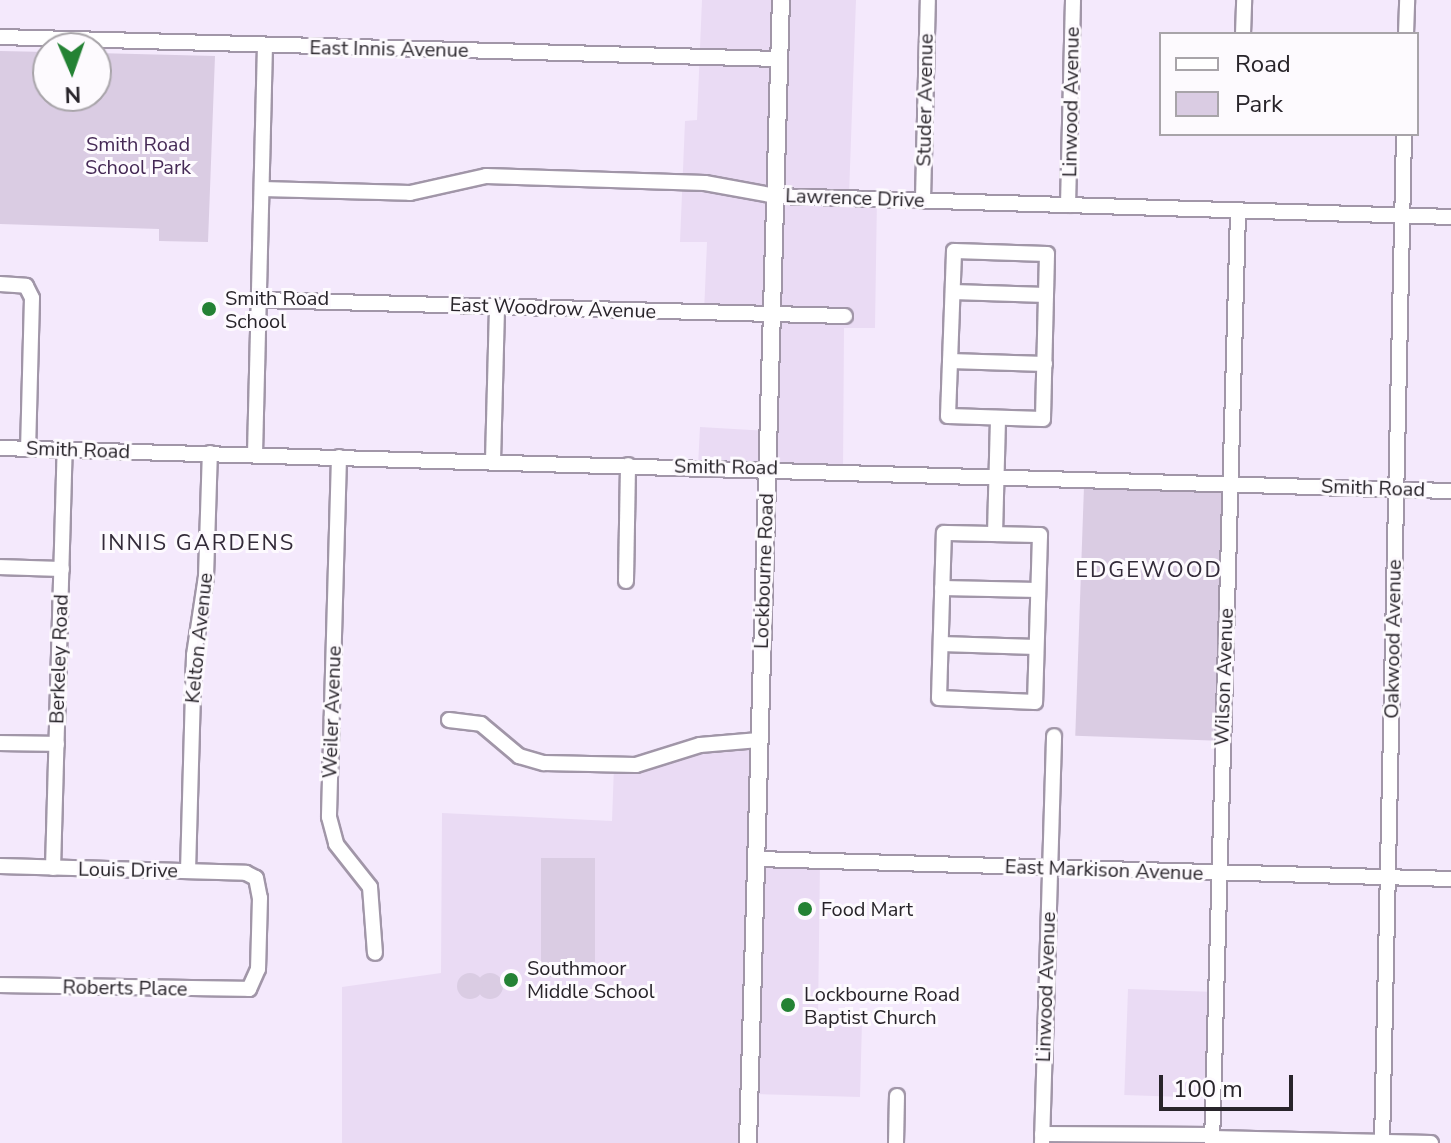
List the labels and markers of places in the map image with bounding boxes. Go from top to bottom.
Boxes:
place label: Smith Road School [225,286,329,333]
marker: Smith Road School [200,300,218,318]
place label: Food Mart [821,897,913,921]
marker: Food Mart [796,900,814,918]
place label: Southmoor Middle School [527,956,655,1003]
marker: Southmoor Middle School [502,971,520,989]
place label: Lockbourne Road Baptist Church [804,982,960,1029]
marker: Lockbourne Road Baptist Church [779,996,797,1014]

